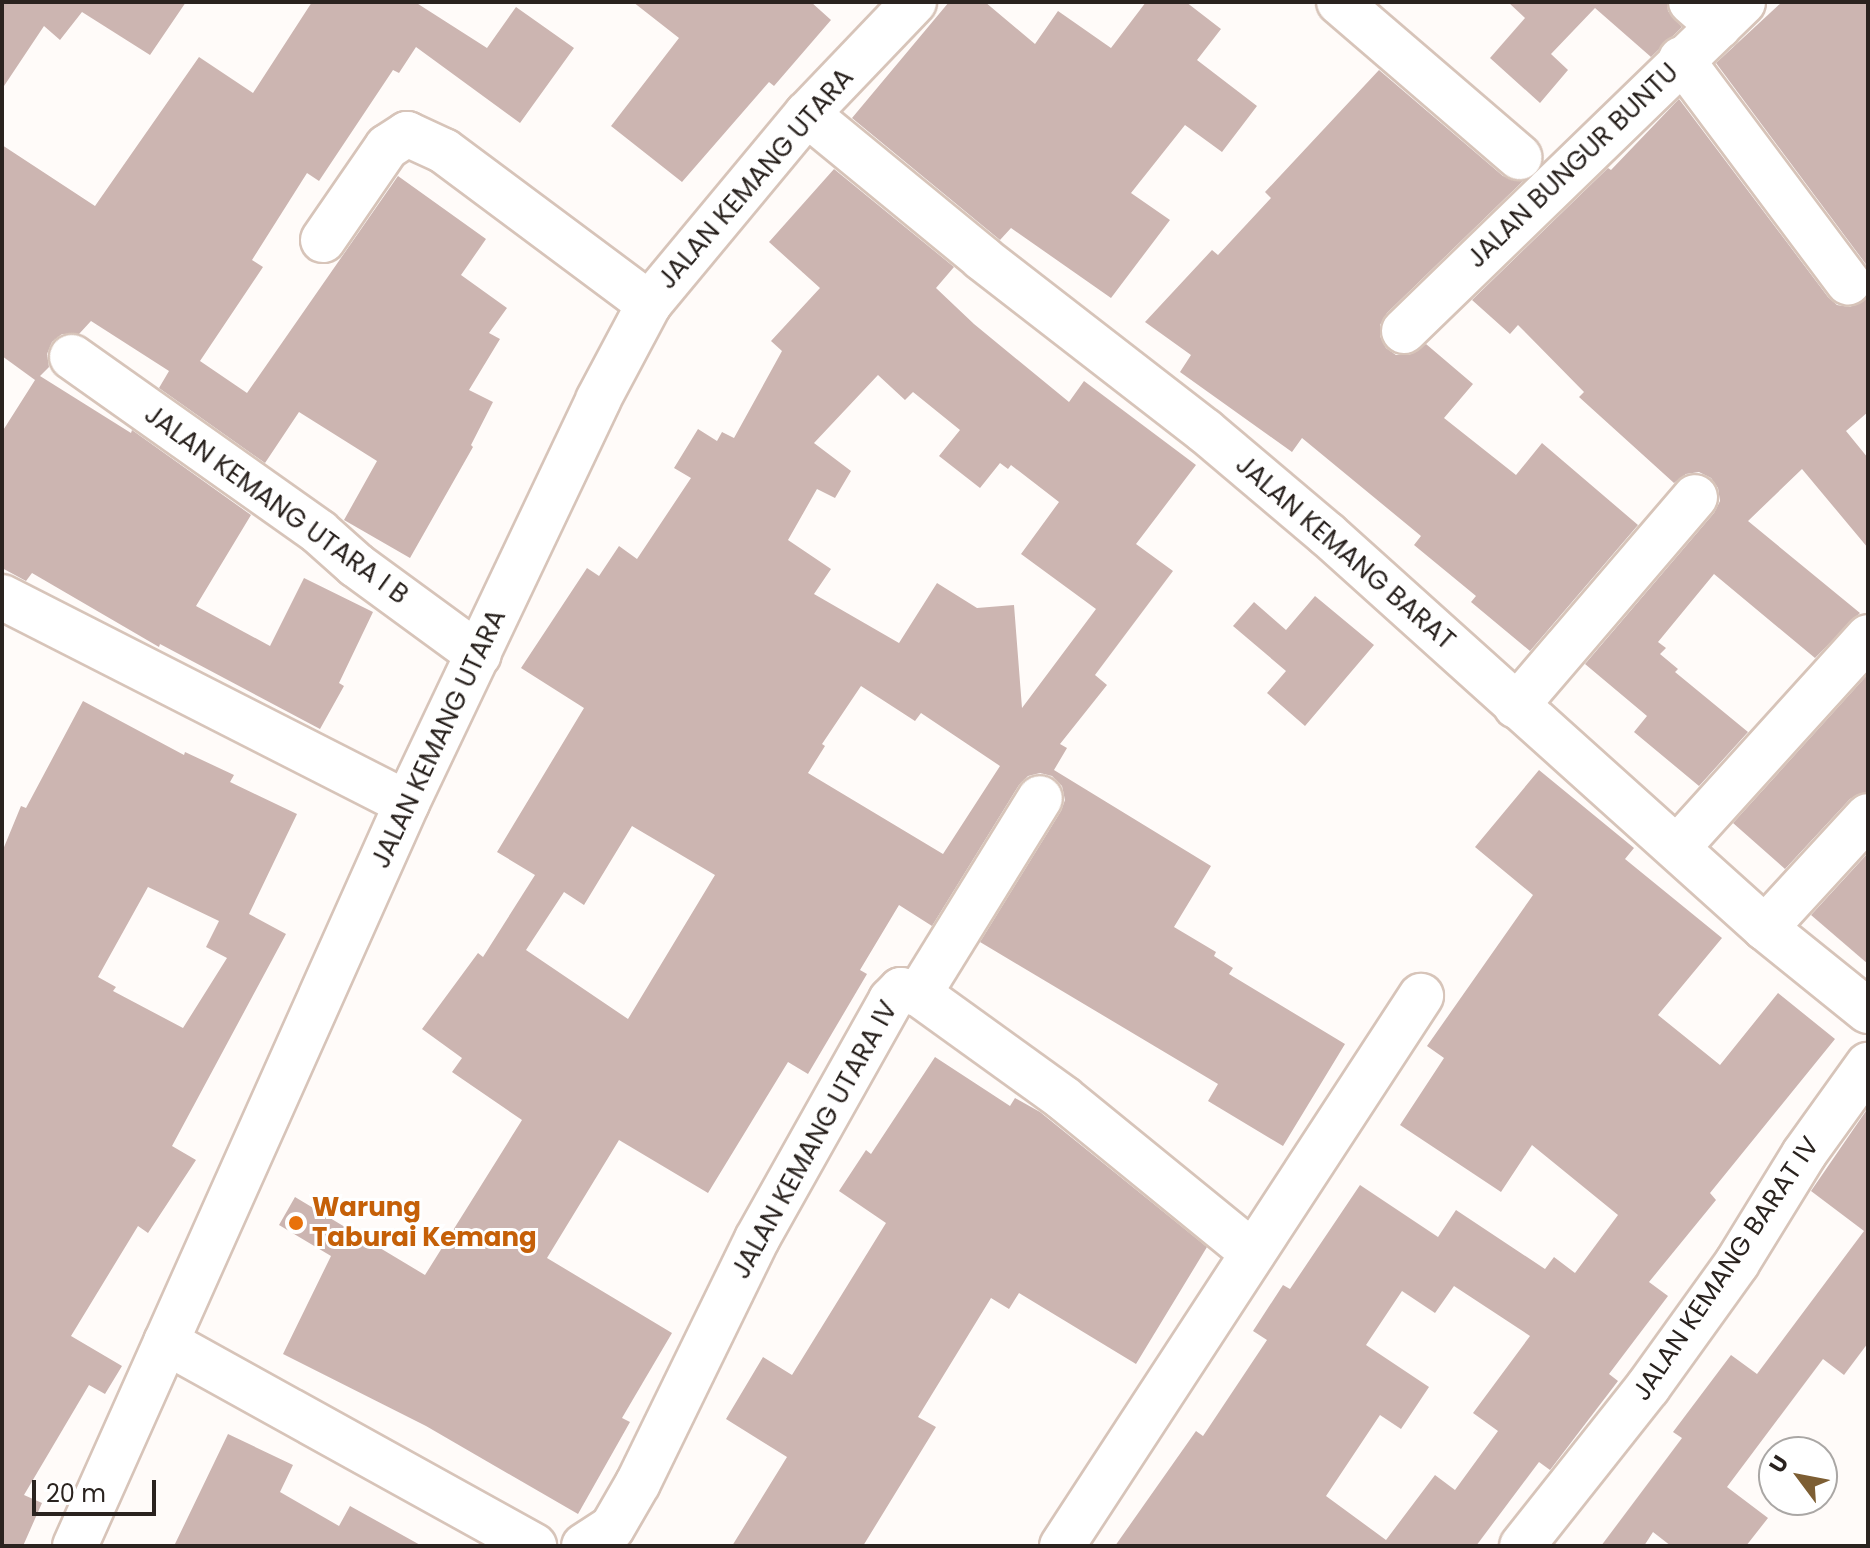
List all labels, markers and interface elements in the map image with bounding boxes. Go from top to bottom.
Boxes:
street label: JALAN BUNGUR BUNTU [1461,57,1685,275]
street label: JALAN KEMANG UTARA [652,62,860,296]
street label: JALAN KEMANG UTARA I B [138,399,414,611]
street label: JALAN KEMANG BARAT [1229,449,1461,657]
street label: JALAN KEMANG UTARA [365,605,513,873]
street label: JALAN KEMANG UTARA IV [725,996,905,1284]
street label: JALAN KEMANG BARAT IV [1626,1131,1826,1407]
place label: Warung Taburai Kemang [312,1192,537,1254]
marker: Warung Taburai Kemang [287,1214,305,1232]
north arrow [1758,1436,1838,1516]
text: U [1762,1449,1796,1479]
scale bar [36,1464,160,1514]
text: 20 m [46,1477,106,1510]

